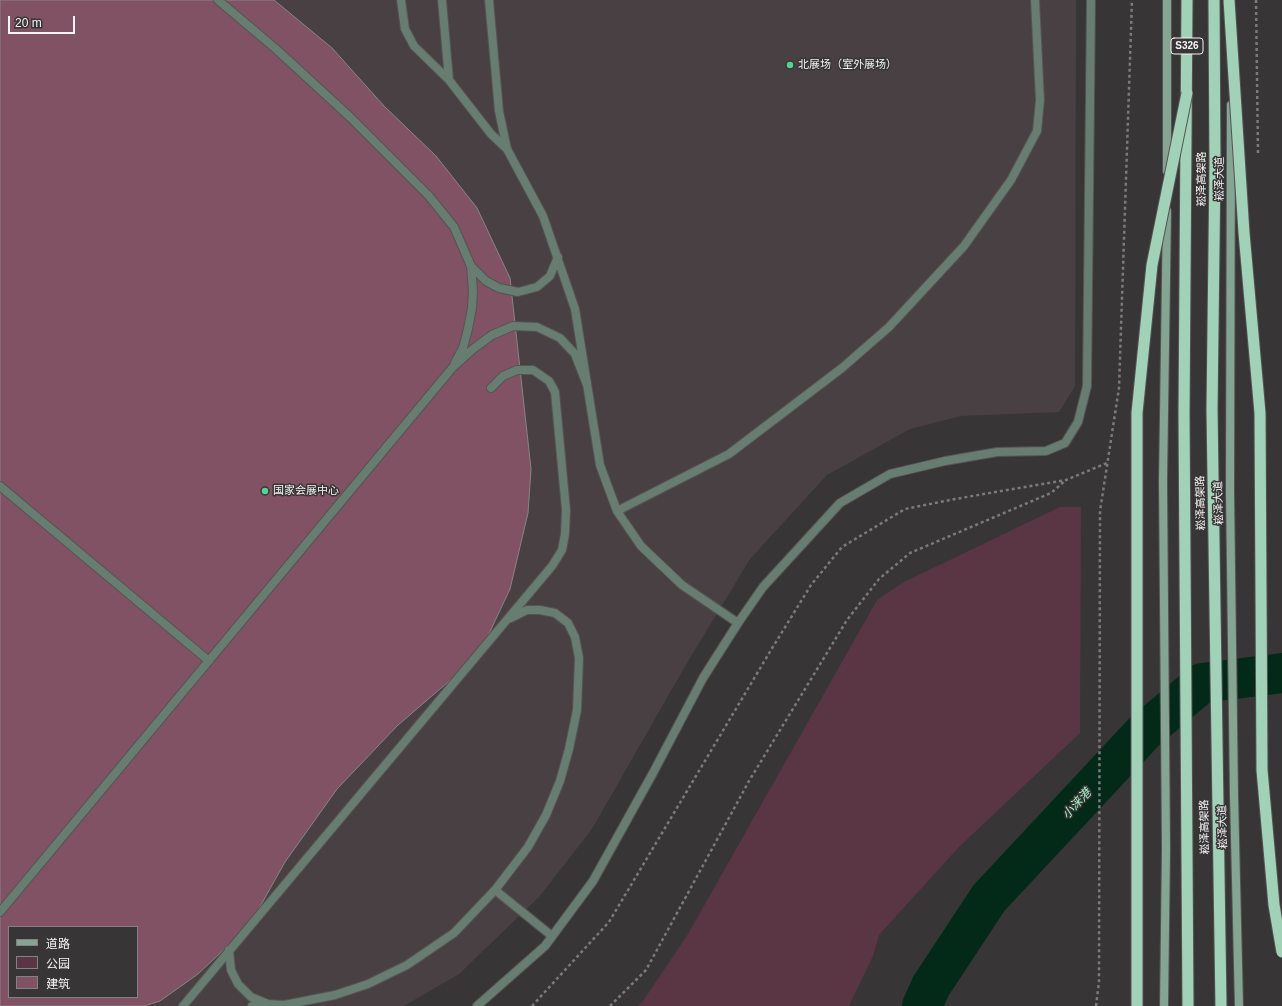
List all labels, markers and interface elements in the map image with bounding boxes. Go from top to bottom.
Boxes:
scale bar [10,8,77,34]
text: 20 m [15,16,42,30]
road number: S326 [1171,38,1203,54]
place label: 北展场（室外展场） [798,58,897,72]
marker: 北展场（室外展场） [785,60,795,70]
street label: 崧泽高架路 [1195,152,1209,206]
street label: 崧泽大道 [1213,157,1227,201]
street label: 崧泽高架路 [1194,475,1208,531]
street label: 崧泽大道 [1212,481,1226,525]
place label: 国家会展中心 [273,484,339,498]
marker: 国家会展中心 [260,486,270,496]
water label: 小涞港 [1059,786,1095,822]
street label: 崧泽高架路 [1198,799,1212,855]
street label: 崧泽大道 [1216,805,1230,849]
legend [8,926,138,998]
text: 道路 [46,937,70,951]
text: 公园 [46,957,70,971]
text: 建筑 [46,977,70,991]

